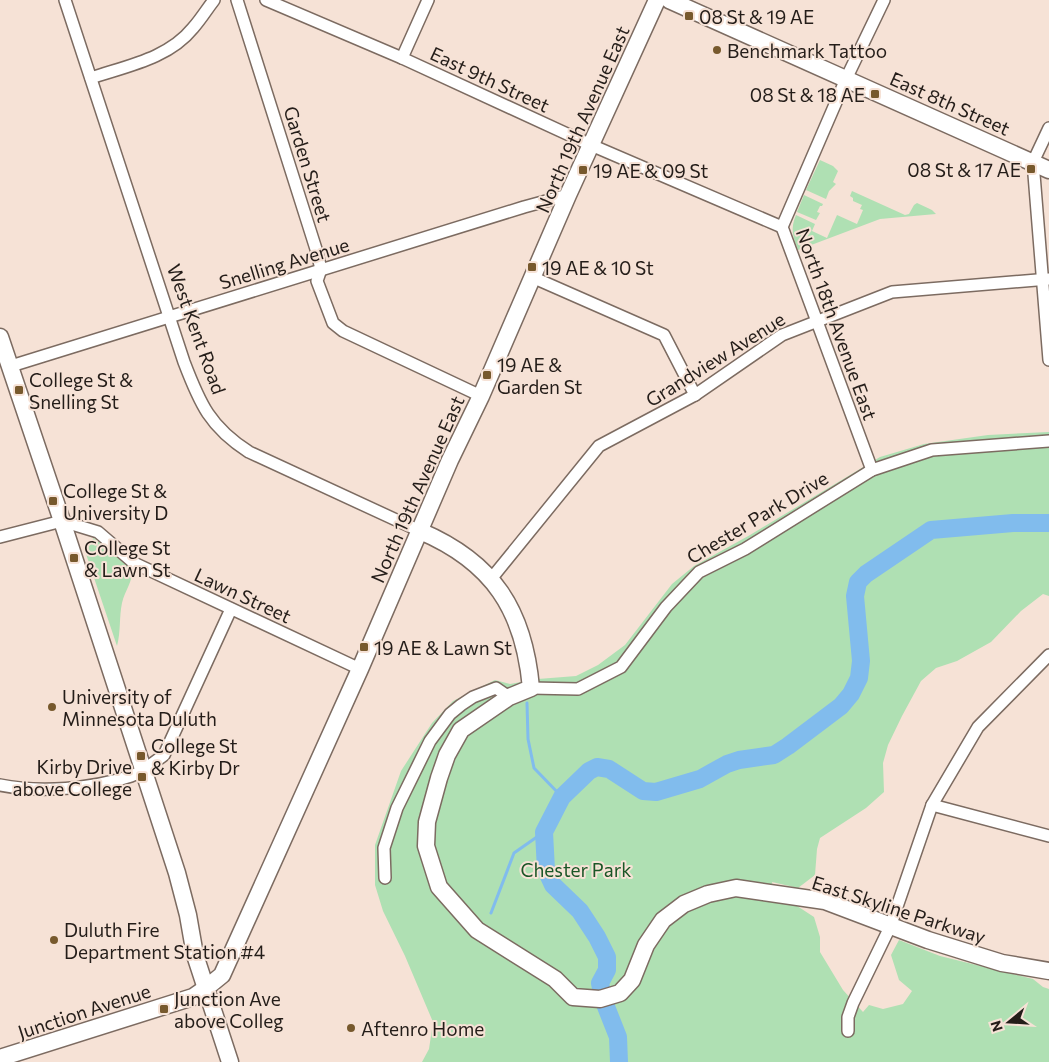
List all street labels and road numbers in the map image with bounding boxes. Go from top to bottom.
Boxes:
street label: North 19th Avenue East [530,22,634,216]
street label: East 9th Street [427,41,553,117]
street label: East 8th Street [886,66,1014,140]
street label: Garden Street [279,103,337,225]
street label: North 18th Avenue East [792,225,882,423]
street label: Snelling Avenue [216,232,352,294]
street label: West Kent Road [163,261,231,397]
street label: Grandview Avenue [641,307,789,411]
street label: North 19th Avenue East [365,392,469,586]
street label: Chester Park Drive [682,466,832,568]
street label: Lawn Street [191,563,295,627]
street label: East Skyline Parkway [809,870,989,948]
street label: Junction Avenue [15,979,153,1043]

